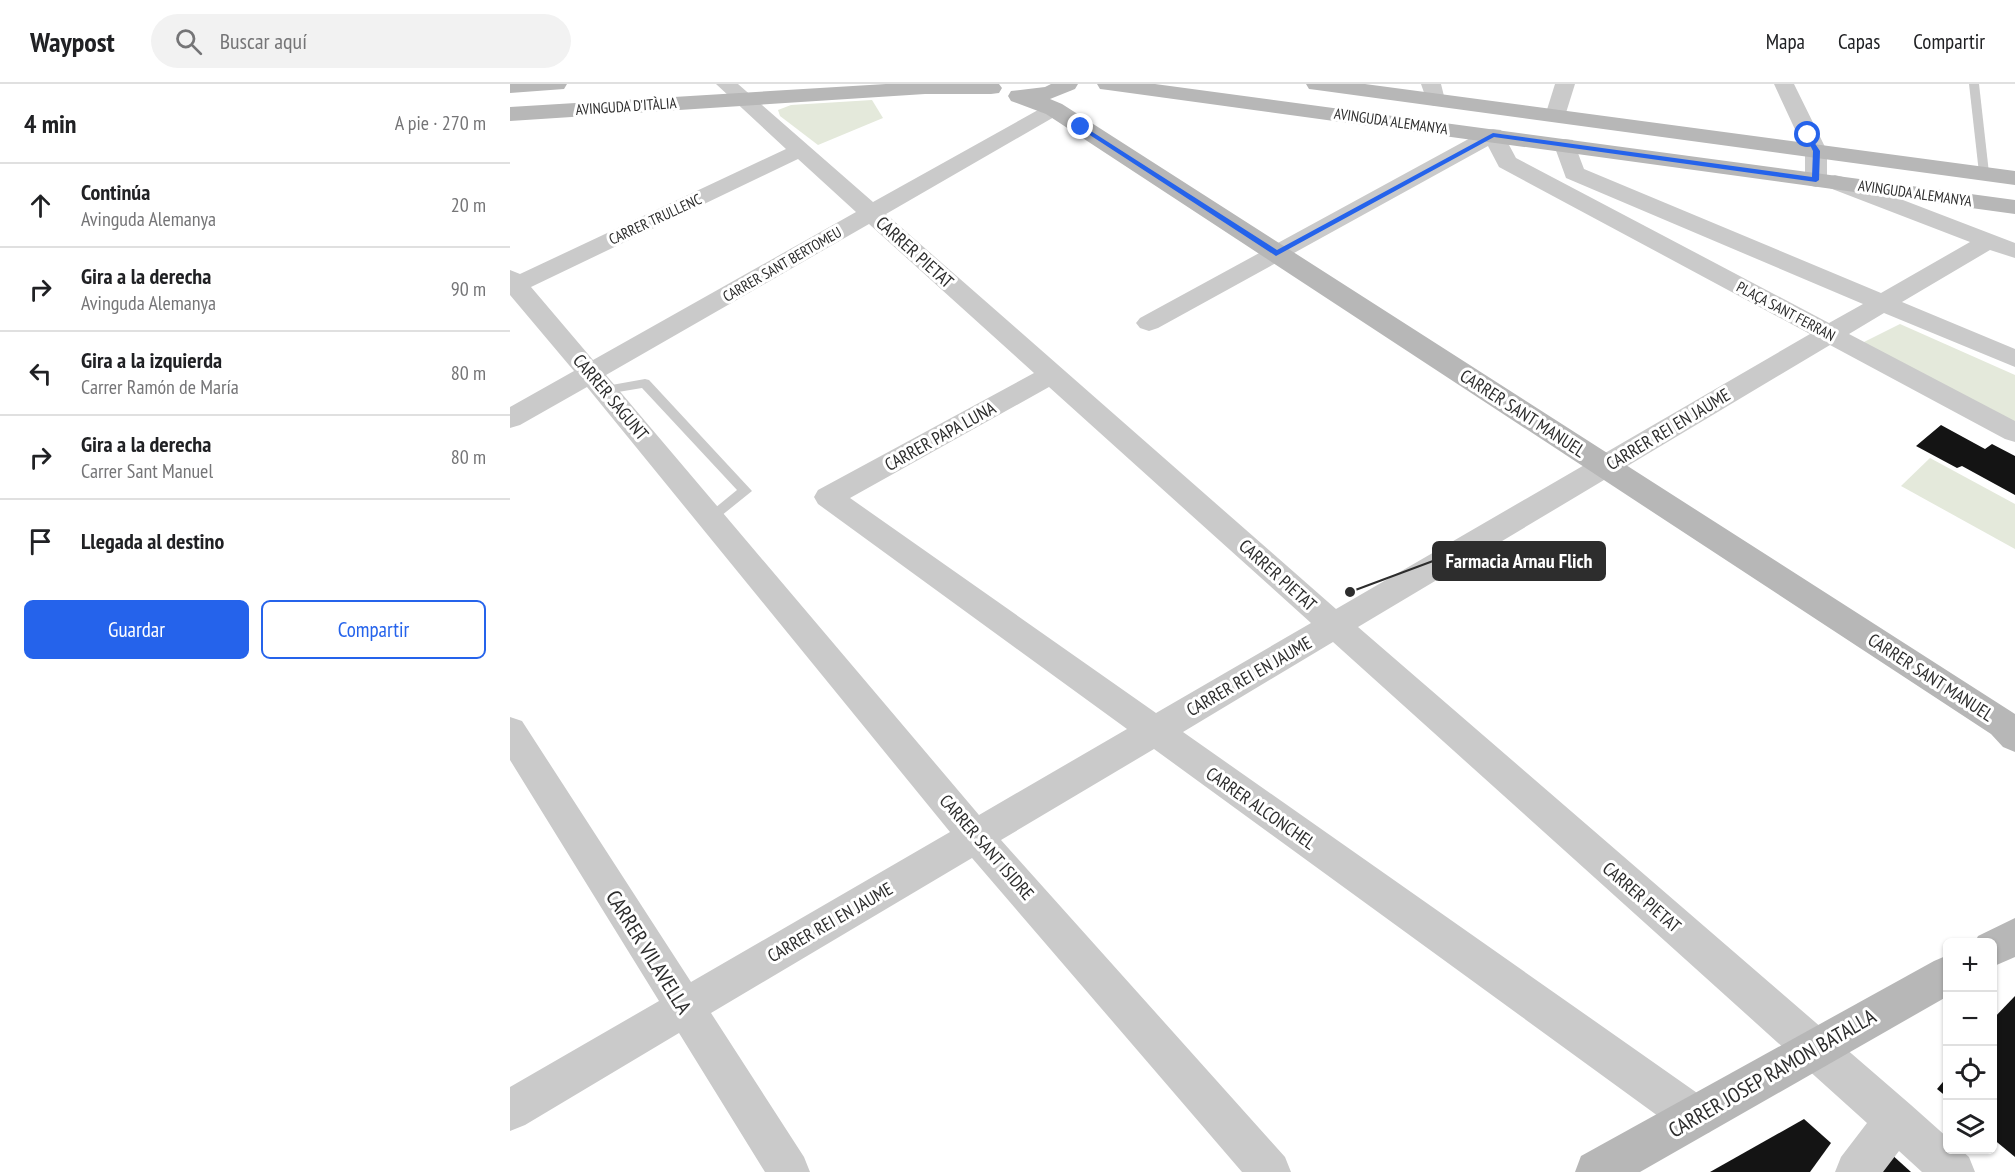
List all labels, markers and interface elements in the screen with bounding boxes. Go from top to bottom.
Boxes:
search box [151,14,571,68]
text: Waypost [30,23,115,60]
icon: search [172,25,205,58]
text: Buscar aquí [220,27,307,55]
text: Mapa [1766,28,1805,55]
text: Capas [1838,28,1880,55]
text: Compartir [1913,28,1985,55]
street label: AVINGUDA D'ITÀLIA [575,93,678,119]
street label: AVINGUDA ALEMANYA [1333,104,1450,139]
text: 4 min [24,107,77,140]
text: A pie · 270 m [395,110,486,136]
route end [1067,113,1093,139]
route start [1794,121,1820,147]
street label: AVINGUDA ALEMANYA [1857,176,1974,211]
text: Continúa [81,178,150,206]
icon: ahead [24,189,57,222]
street label: CARRER TRULLENC [606,189,704,249]
text: 20 m [451,192,486,218]
text: Avinguda Alemanya [81,206,216,232]
street label: CARRER PIETAT [871,211,959,293]
street label: CARRER SANT BERTOMEU [719,222,845,306]
text: Gira a la derecha [81,262,211,290]
icon: right [24,273,57,306]
text: 90 m [451,276,486,302]
street label: PLAÇA SANT FERRAN [1733,277,1839,345]
text: Avinguda Alemanya [81,290,216,316]
text: Gira a la izquierda [81,346,222,374]
street label: CARRER SAGUNT [568,349,654,445]
icon: left [24,357,57,390]
text: 80 m [451,360,486,386]
street label: CARRER SANT MANUEL [1456,364,1591,462]
text: Carrer Ramón de María [81,374,239,400]
street label: CARRER REI EN JAUME [1602,383,1734,475]
street label: CARRER PAPA LUNA [880,396,1000,476]
text: Gira a la derecha [81,430,211,458]
icon: right [24,441,57,474]
text: 80 m [451,444,486,470]
text: Carrer Sant Manuel [81,458,213,484]
icon: arrive [24,525,57,558]
text: Llegada al destino [81,527,224,555]
street label: CARRER PIETAT [1234,534,1322,616]
callout: Farmacia Arnau Flich [1433,542,1605,580]
text: Farmacia Arnau Flich [1445,548,1593,574]
button: Guardar [24,600,249,659]
button: Compartir [261,600,486,659]
street label: CARRER SANT MANUEL [1864,628,1999,726]
street label: CARRER REI EN JAUME [1182,631,1316,721]
street label: CARRER ALCONCHEL [1202,762,1321,855]
street label: CARRER SANT ISIDRE [935,789,1039,905]
street label: CARRER PIETAT [1598,857,1686,937]
street label: CARRER REI EN JAUME [763,877,897,967]
street label: CARRER VILAVELLA [600,885,698,1019]
map controls [1943,938,1997,1154]
button: + [1943,938,1997,992]
button: − [1943,992,1997,1046]
street label: CARRER JOSEP RAMON BATALLA [1663,1003,1881,1143]
button: locate [1943,1046,1997,1100]
button: layers [1943,1100,1997,1154]

